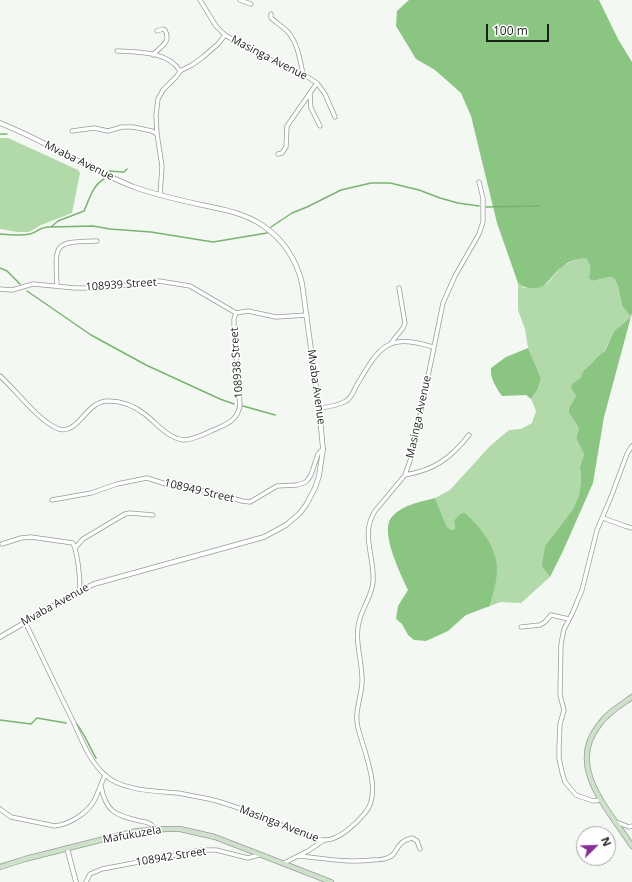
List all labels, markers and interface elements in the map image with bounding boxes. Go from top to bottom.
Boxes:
scale bar [488,16,551,42]
text: 100 m [493,22,528,39]
street label: Masinga Avenue [229,33,309,83]
street label: Mvaba Avenue [42,139,116,183]
street label: 108939 Street [85,276,157,294]
street label: 108938 Street [228,327,246,399]
street label: Mvaba Avenue [304,349,328,425]
street label: Masinga Avenue [404,375,434,459]
street label: 108949 Street [163,477,235,505]
street label: Mvaba Avenue [19,581,91,629]
street label: Masinga Avenue [237,803,321,845]
street label: Mafukuzela [102,823,162,847]
north arrow [576,826,616,866]
text: N [598,834,615,849]
street label: 108942 Street [135,845,207,869]

